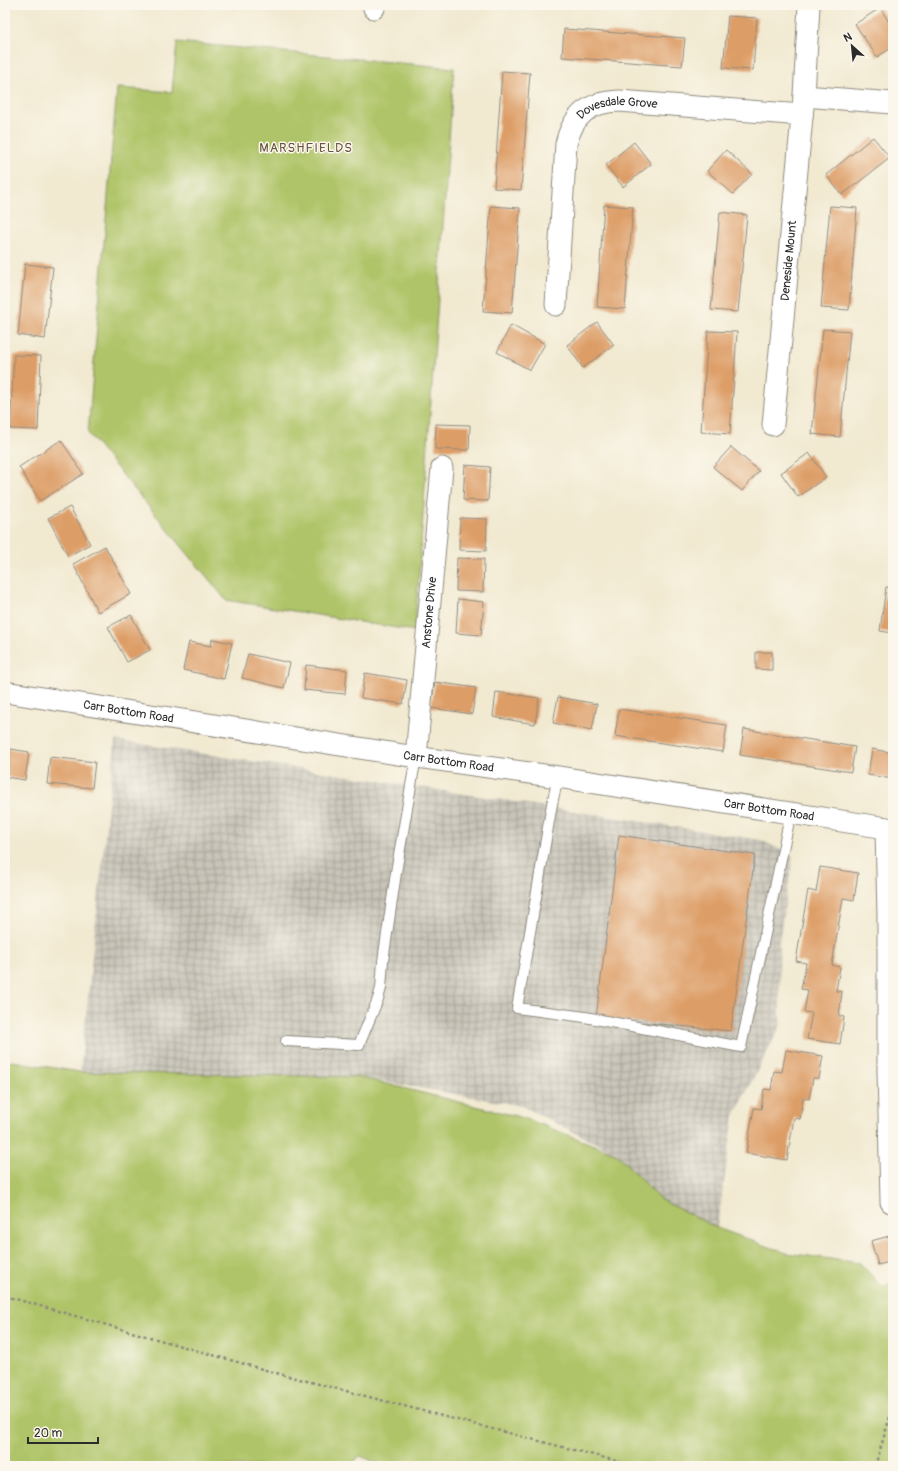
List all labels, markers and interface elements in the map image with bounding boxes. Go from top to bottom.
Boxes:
north arrow [832,26,872,66]
text: N [841,30,854,45]
street label: Dovesdale Grove [574,94,658,123]
district label: MARSHFIELDS [259,140,353,156]
street label: Deneside Mount [778,220,800,302]
street label: Anstone Drive [419,576,440,649]
street label: Carr Bottom Road [82,697,175,727]
street label: Carr Bottom Road [402,748,495,776]
street label: Carr Bottom Road [723,796,815,825]
scale bar [28,1419,98,1445]
text: 20 m [34,1426,63,1441]

